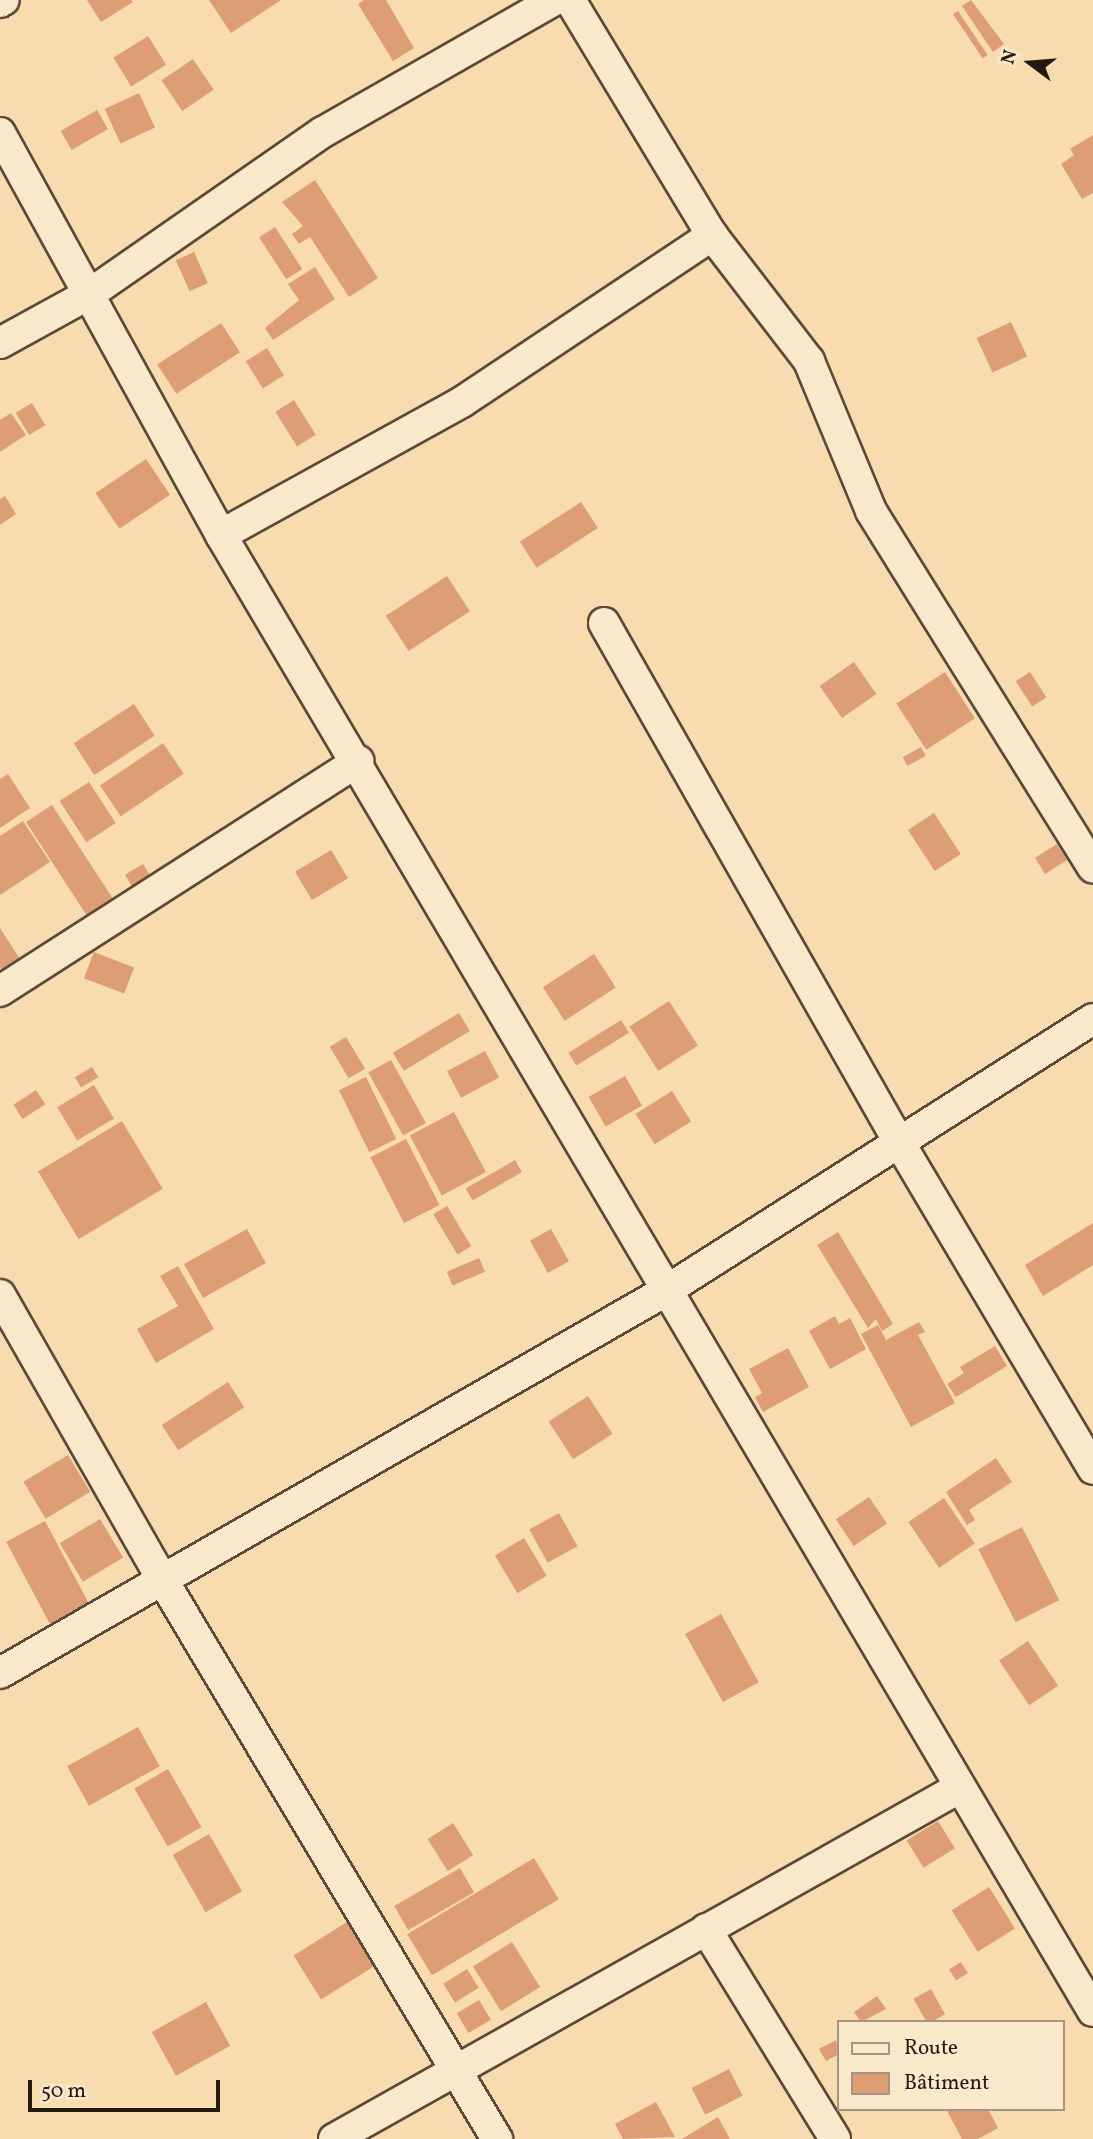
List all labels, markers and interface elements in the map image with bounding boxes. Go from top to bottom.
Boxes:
north arrow [995,28,1065,98]
text: N [995,47,1024,67]
legend [838,2020,1065,2111]
text: Route [904,2034,958,2063]
scale bar [32,2066,224,2110]
text: Bâtiment [904,2069,989,2098]
text: 50 m [41,2077,86,2106]

